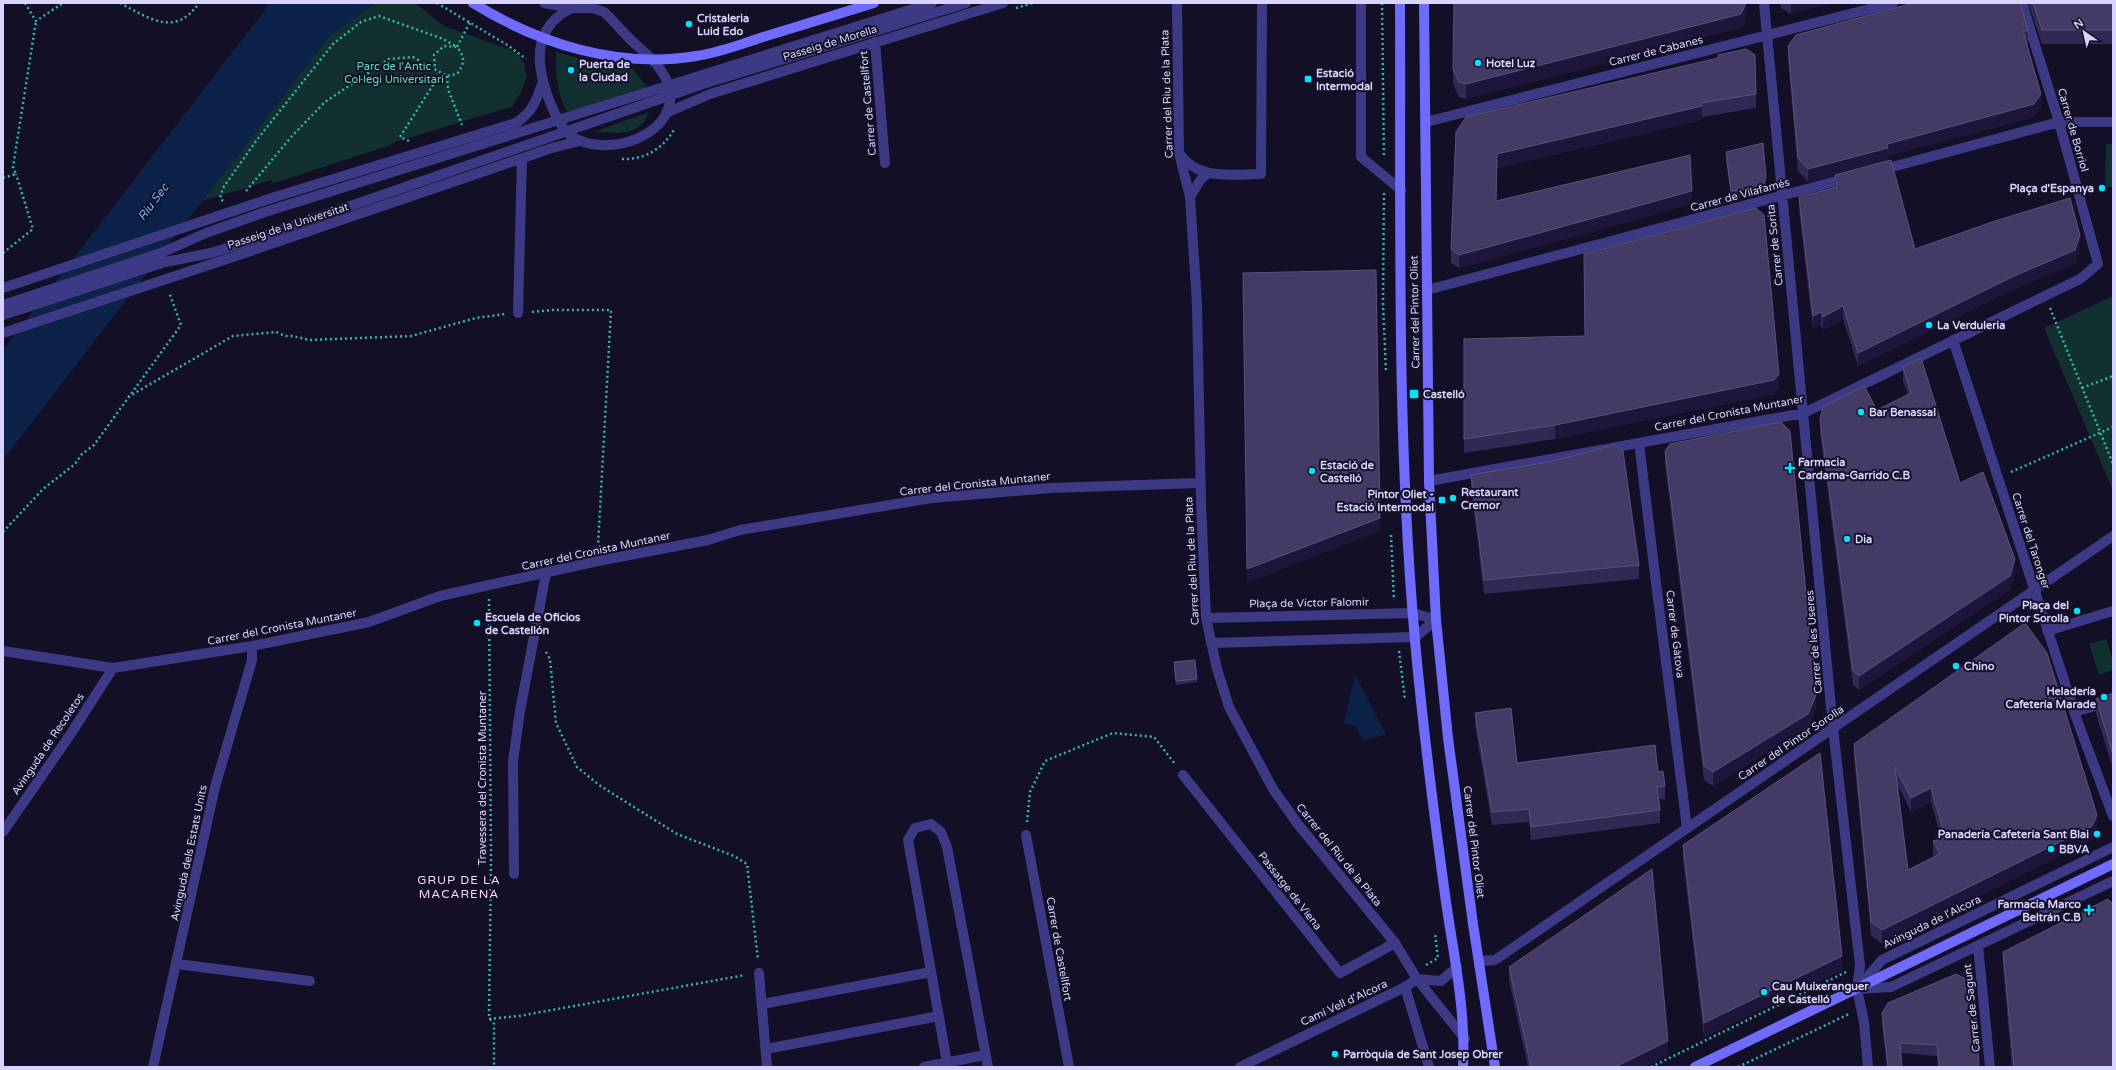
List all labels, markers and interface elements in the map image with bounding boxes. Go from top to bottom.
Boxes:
place label: Cristaleria Luid Edo [697,12,749,38]
north arrow [2064,12,2104,52]
text: N [2071,16,2086,32]
marker: Cristaleria Luid Edo [684,19,694,29]
street label: Passeig de Morella [781,22,879,64]
street label: Carrer del Riu de la Plata [1158,30,1176,158]
street label: Carrer de Cabanes [1608,33,1704,69]
street label: Carrer de Castellfort [857,50,879,156]
place label: Hotel Luz [1486,57,1536,70]
place label: Puerta de la Ciudad [579,58,631,84]
marker: Hotel Luz [1473,58,1483,68]
park label: Parc de l'Antic Col·legi Universitari [344,60,444,86]
marker: Puerta de la Ciudad [566,65,576,75]
place label: Estació Intermodal [1316,67,1373,93]
marker: Estació Intermodal [1303,74,1313,84]
street label: Carrer de Borriol [2055,87,2091,173]
street label: Carrer de Vilafamés [1689,175,1791,215]
water label: Riu Sec [135,180,172,223]
place label: Plaça d'Espanya [2009,182,2094,196]
marker: Plaça d'Espanya [2097,183,2107,193]
street label: Passeig de la Universitat [226,200,350,252]
street label: Carrer de Sorita [1764,203,1786,287]
street label: Carrer del Pintor Oliet [1408,255,1422,369]
place label: La Verduleria [1937,319,2005,332]
marker: La Verduleria [1924,320,1934,330]
marker: Castelló [1408,388,1420,400]
place label: Castelló [1423,388,1465,401]
street label: Carrer del Cronista Muntaner [1653,392,1805,434]
place label: Bar Benassal [1869,406,1936,419]
marker: Bar Benassal [1856,407,1866,417]
place label: Farmacia Cardama-Garrido C.B [1798,456,1910,482]
place label: Estació de Castelló [1320,459,1375,485]
marker: Farmacia Cardama-Garrido C.B [1785,463,1795,473]
marker: Estació de Castelló [1307,466,1317,476]
street label: Carrer del Cronista Muntaner [899,470,1052,498]
place label: Restaurant Cremor [1461,486,1519,512]
place label: Pintor Oliet - Estació Intermodal [1336,488,1434,514]
street label: Carrer del Taronger [2009,491,2053,592]
marker: Restaurant Cremor [1448,493,1458,503]
marker: Pintor Oliet - Estació Intermodal [1437,495,1447,505]
street label: Carrer del Riu de la Plata [1182,496,1202,626]
street label: Carrer del Cronista Muntaner [520,529,672,573]
place label: Dia [1855,533,1872,546]
marker: Dia [1842,534,1852,544]
street label: Carrer de Gàtova [1663,589,1687,679]
street label: Carrer de les Useres [1803,590,1825,694]
street label: Plaça de Víctor Falomir [1249,595,1370,611]
place label: Plaça del Pintor Sorolla [1999,599,2069,625]
street label: Carrer del Cronista Muntaner [206,606,358,648]
marker: Plaça del Pintor Sorolla [2072,606,2082,616]
place label: Escuela de Oficios de Castellón [485,611,581,637]
marker: Escuela de Oficios de Castellón [472,618,482,628]
place label: Chino [1964,660,1995,673]
marker: Chino [1951,661,1961,671]
place label: Heladería Cafetería Marade [2005,685,2097,711]
street label: Avinguda de Recoletos [9,690,87,798]
street label: Travessera del Cronista Muntaner [476,690,489,865]
marker: Heladería Cafetería Marade [2099,692,2109,702]
street label: Carrer del Pintor Sorolla [1736,703,1846,783]
street label: Avinguda dels Estats Units [168,784,210,922]
street label: Carrer del Pintor Oliet [1461,785,1487,899]
street label: Carrer del Riu de la Plata [1293,801,1385,909]
place label: Panadería Cafetería Sant Blai [1938,828,2089,841]
marker: Panadería Cafetería Sant Blai [2092,829,2102,839]
place label: BBVA [2059,843,2089,856]
marker: BBVA [2046,844,2056,854]
street label: Passatge de Viena [1255,849,1325,933]
district label: GRUP DE LA MACARENA [417,873,501,901]
street label: Avinguda de l'Alcora [1881,893,1983,951]
street label: Carrer de Castellfort [1043,896,1075,1002]
place label: Farmacia Marco Beltrán C.B [1997,898,2081,924]
marker: Farmacia Marco Beltrán C.B [2084,905,2094,915]
street label: Carrer de Sagunt [1961,963,1983,1053]
street label: Camí Vell d'Alcora [1299,977,1389,1029]
place label: Cau Muixeranguer de Castelló [1772,980,1869,1006]
marker: Cau Muixeranguer de Castelló [1759,987,1769,997]
place label: Parròquia de Sant Josep Obrer [1343,1048,1503,1062]
marker: Parròquia de Sant Josep Obrer [1330,1049,1340,1059]

